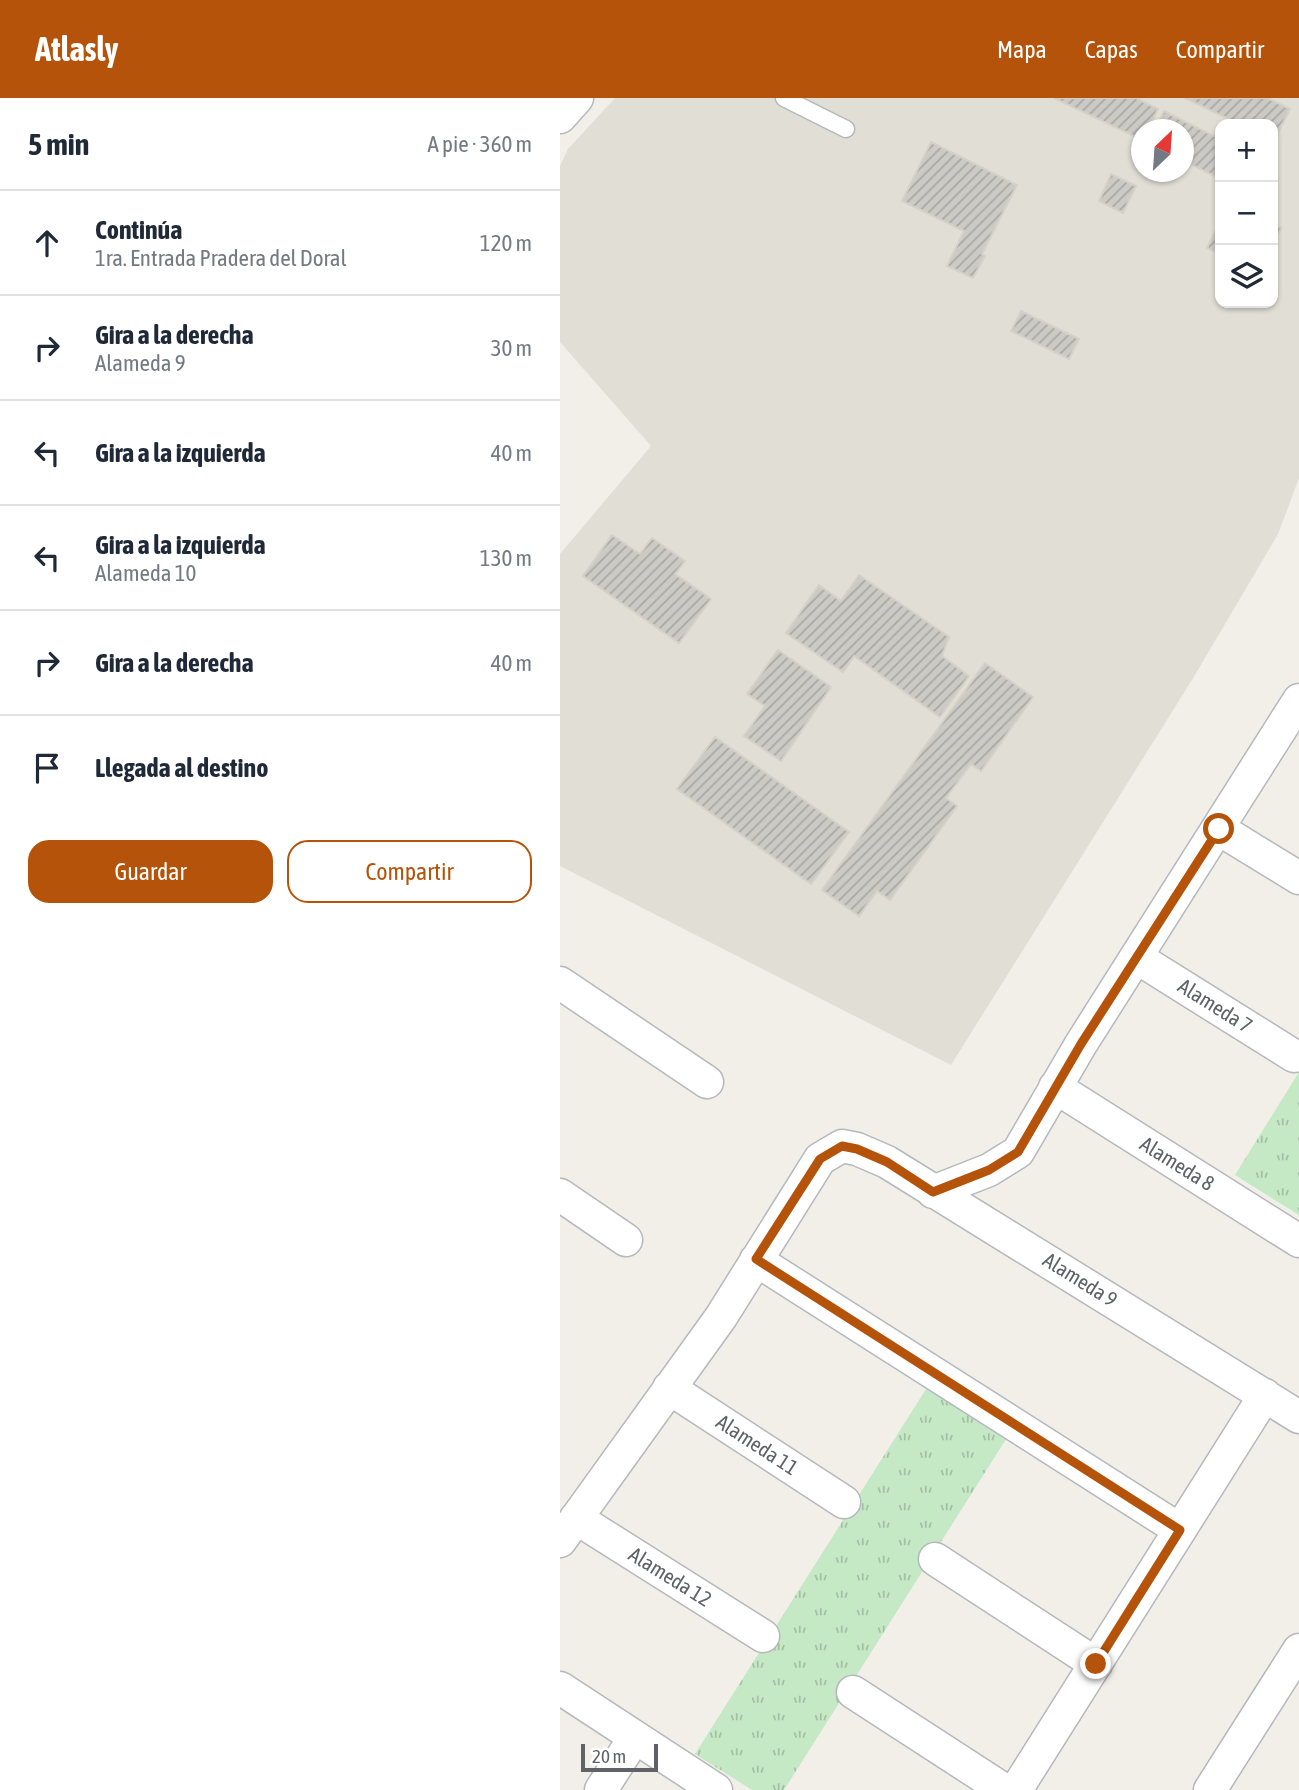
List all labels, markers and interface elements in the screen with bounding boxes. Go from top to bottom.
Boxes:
text: Atlasly [35,30,118,68]
text: Mapa [997,36,1047,63]
text: Capas [1085,36,1138,63]
text: Compartir [1176,36,1264,63]
north arrow [1131,119,1194,182]
map controls [1215,119,1278,308]
button: + [1215,119,1278,182]
text: 5 min [28,127,89,161]
text: A pie · 360 m [428,131,532,157]
button: − [1215,182,1278,245]
text: Continúa [95,215,182,245]
icon: ahead [28,224,66,262]
text: 120 m [480,230,532,256]
text: 1ra. Entrada Pradera del Doral [95,245,347,271]
button: layers [1215,245,1278,308]
text: Gira a la derecha [95,320,254,350]
icon: right [28,329,66,367]
text: 30 m [491,335,532,361]
text: Alameda 9 [95,350,186,376]
icon: left [28,434,66,472]
text: Gira a la izquierda [95,438,266,468]
text: 40 m [491,440,532,466]
text: Gira a la izquierda [95,530,266,560]
icon: left [28,539,66,577]
text: 130 m [480,545,532,571]
text: Alameda 10 [95,560,196,586]
icon: right [28,644,66,682]
text: Gira a la derecha [95,648,254,678]
text: 40 m [491,650,532,676]
icon: arrive [28,749,66,787]
text: Llegada al destino [95,753,268,783]
route start [1203,813,1234,844]
button: Guardar [28,840,273,903]
button: Compartir [287,840,532,903]
street label: Alameda 7 [1174,973,1257,1037]
street label: Alameda 8 [1136,1131,1219,1195]
street label: Alameda 9 [1039,1247,1122,1311]
street label: Alameda 11 [712,1409,803,1479]
street label: Alameda 12 [625,1541,716,1611]
route end [1080,1648,1111,1679]
scale bar [581,1741,658,1773]
text: 20 m [592,1745,626,1767]

